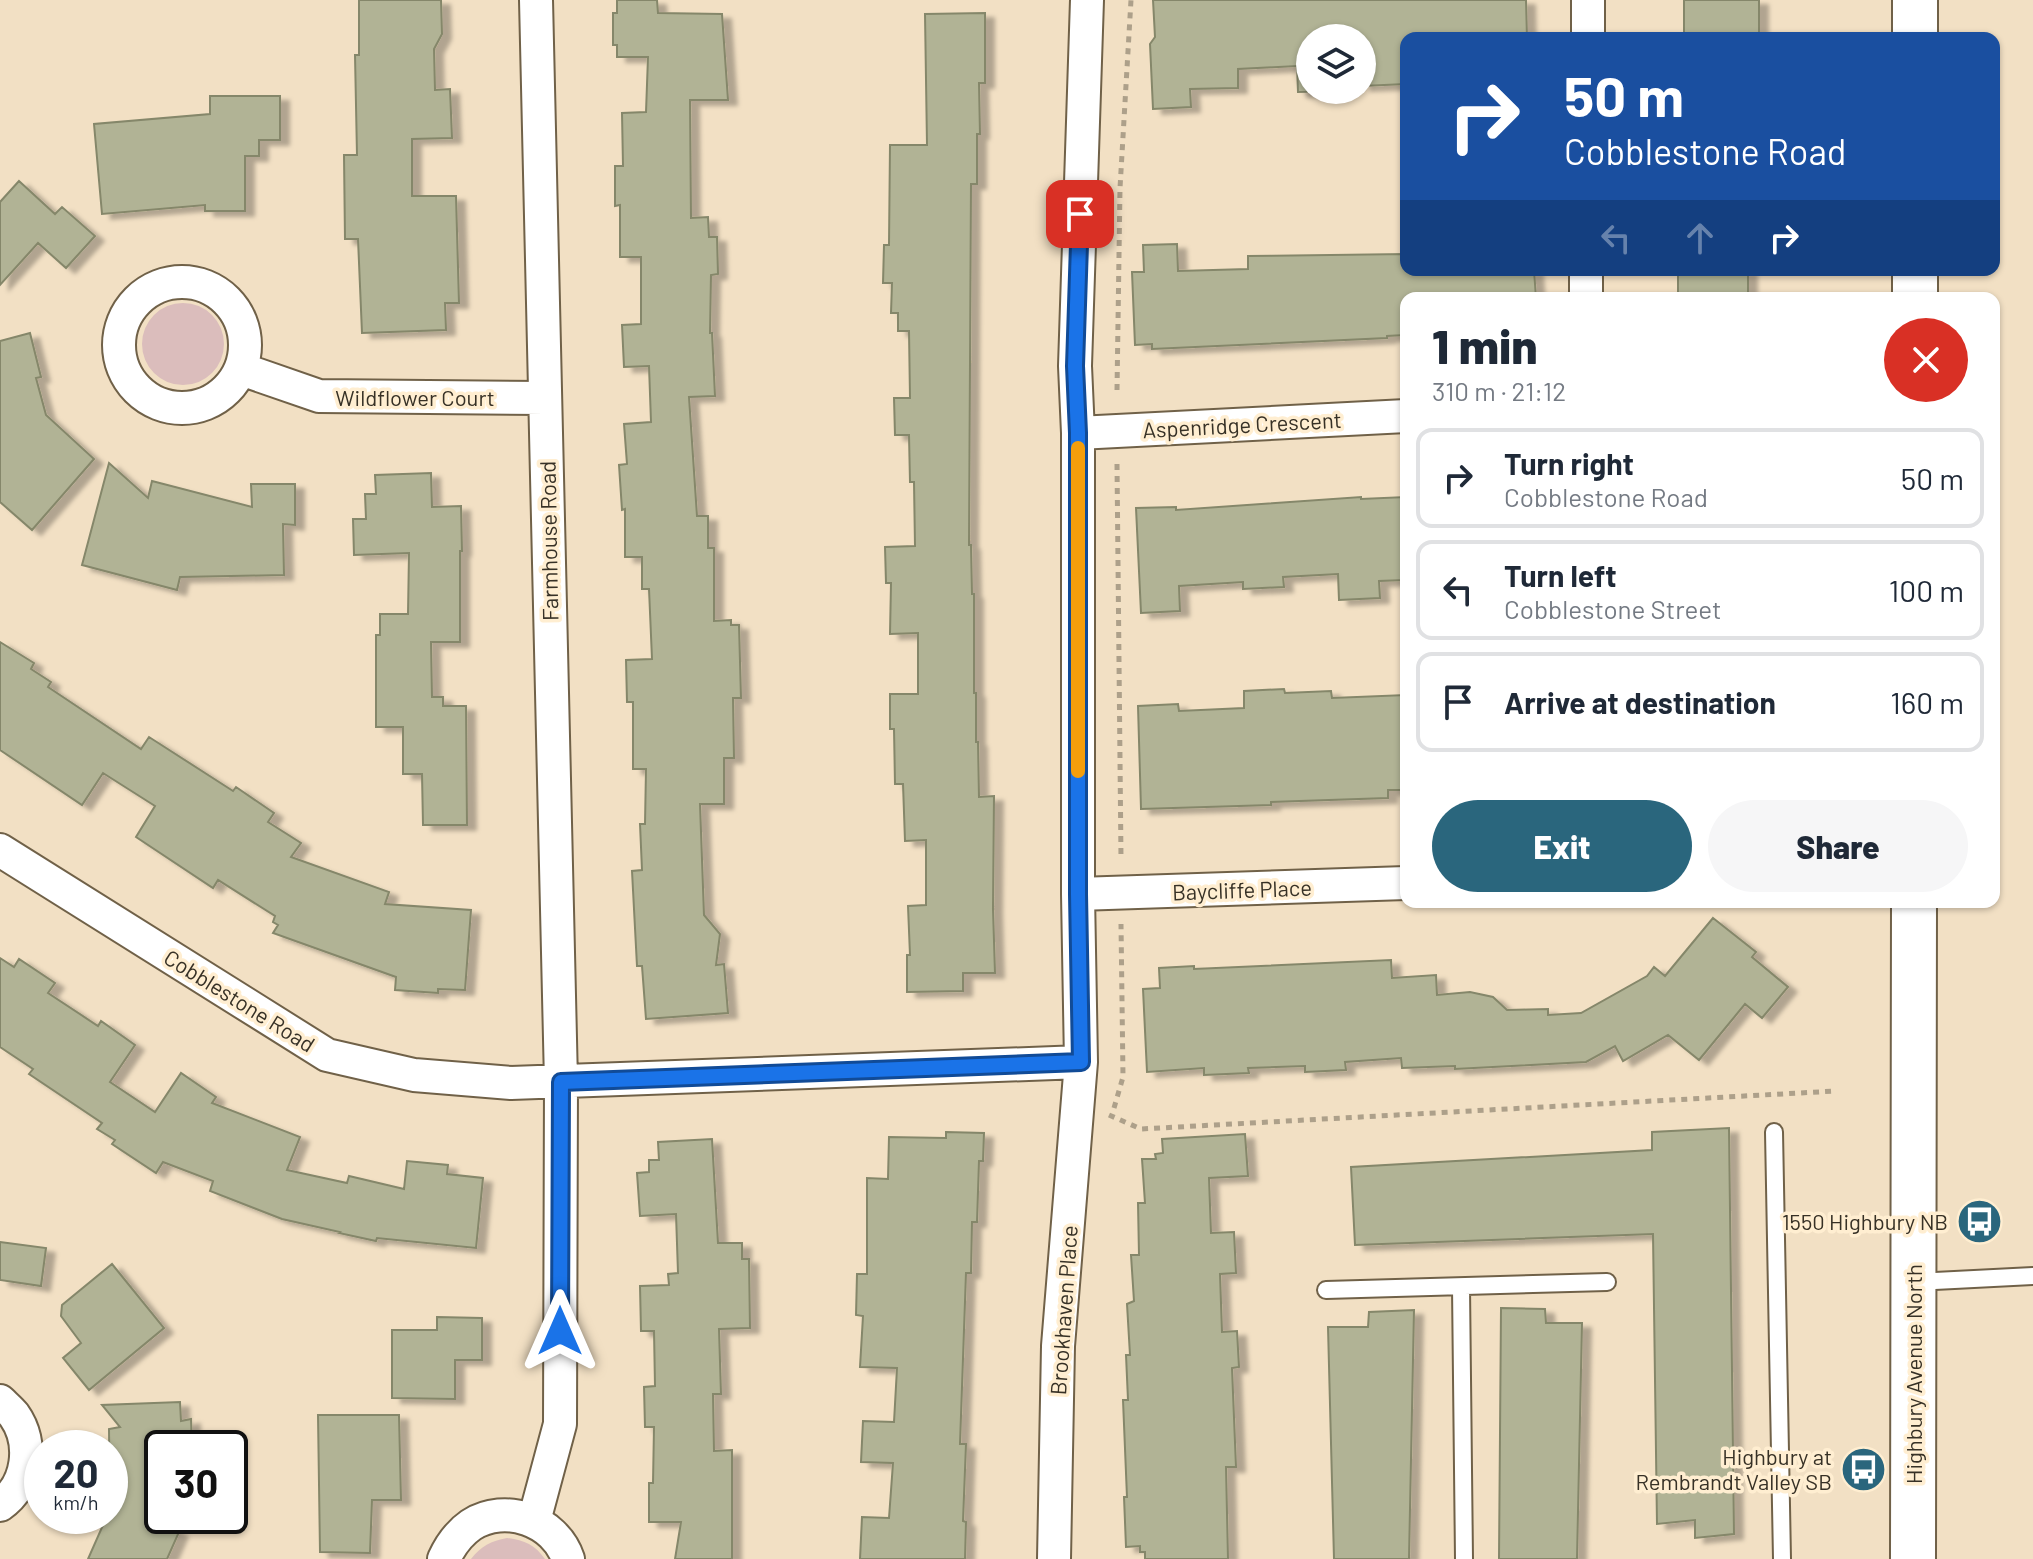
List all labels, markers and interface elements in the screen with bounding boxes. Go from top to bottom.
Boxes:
map controls [1296,24,1376,104]
button: layers [1296,24,1376,104]
text: 50 m [1564,61,1684,128]
icon: right [1432,64,1536,168]
text: Cobblestone Road [1564,129,1846,172]
pin [1046,180,1114,248]
icon: arrive [1058,192,1102,236]
icon: left [1594,216,1638,260]
icon: ahead [1678,216,1722,260]
icon: right [1762,216,1806,260]
text: 1 min [1432,316,1538,374]
button: close [1884,318,1968,402]
text: 310 m · 21:12 [1432,375,1566,406]
street label: Wildflower Court [335,384,495,410]
street label: Aspenridge Crescent [1142,406,1342,442]
text: Turn right [1504,445,1634,481]
icon: right [1436,456,1480,500]
text: 50 m [1901,460,1964,496]
street label: Farmhouse Road [534,461,562,621]
text: Cobblestone Road [1504,481,1708,512]
text: Turn left [1504,557,1617,593]
icon: left [1436,568,1480,612]
text: 100 m [1889,572,1964,608]
text: Cobblestone Street [1504,593,1722,624]
icon: arrive [1436,680,1480,724]
text: Arrive at destination [1504,684,1776,720]
text: 160 m [1890,684,1964,720]
button: Exit [1432,800,1692,892]
button: Share [1708,800,1968,892]
street label: Baycliffe Place [1172,874,1312,904]
street label: Cobblestone Road [160,943,320,1057]
bus stop icon: 1550 Highbury NB [1955,1197,2003,1245]
place label: 1550 Highbury NB [1782,1208,1948,1234]
street label: Brookhaven Place [1044,1224,1082,1396]
street label: Highbury Avenue North [1900,1264,1926,1484]
position arrow [518,1289,602,1373]
speed limit sign: 30 [144,1430,248,1534]
place label: Highbury at Rembrandt Valley SB [1635,1443,1832,1494]
bus stop icon: Highbury at Rembrandt Valley SB [1839,1445,1887,1493]
text: 20 [53,1448,99,1496]
text: km/h [53,1490,99,1514]

